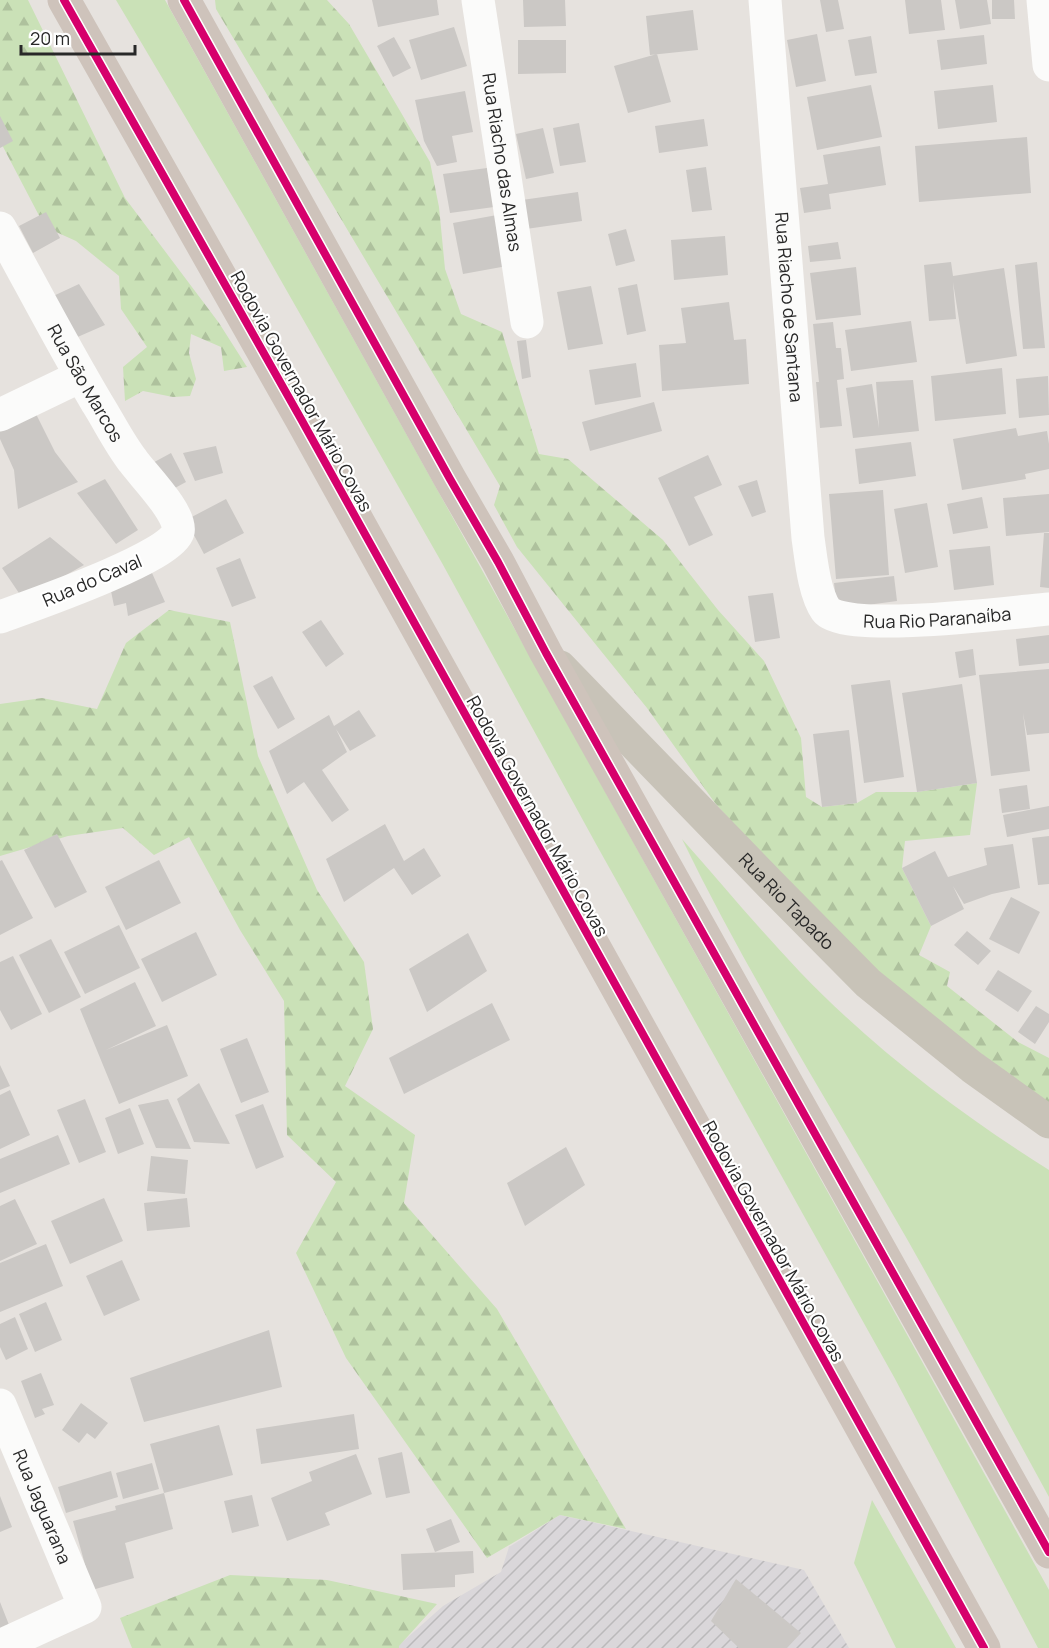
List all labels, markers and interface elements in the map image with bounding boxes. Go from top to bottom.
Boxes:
scale bar [21,18,135,56]
text: 20 m [30,26,70,50]
street label: Rua Riacho das Almas [477,71,528,253]
street label: Rua Riacho de Santana [770,211,809,403]
street label: Rodovia Governador Mário Covas [226,266,378,516]
street label: Rua São Marcos [42,320,129,446]
street label: Rua do Caval [39,548,145,612]
street label: Rua Rio Paranaíba [863,601,1012,633]
street label: Rodovia Governador Mário Covas [462,691,614,941]
street label: Rua Rio Tapado [734,847,840,955]
street label: Rodovia Governador Mário Covas [698,1116,850,1366]
street label: Rua Jaguarana [8,1445,77,1567]

